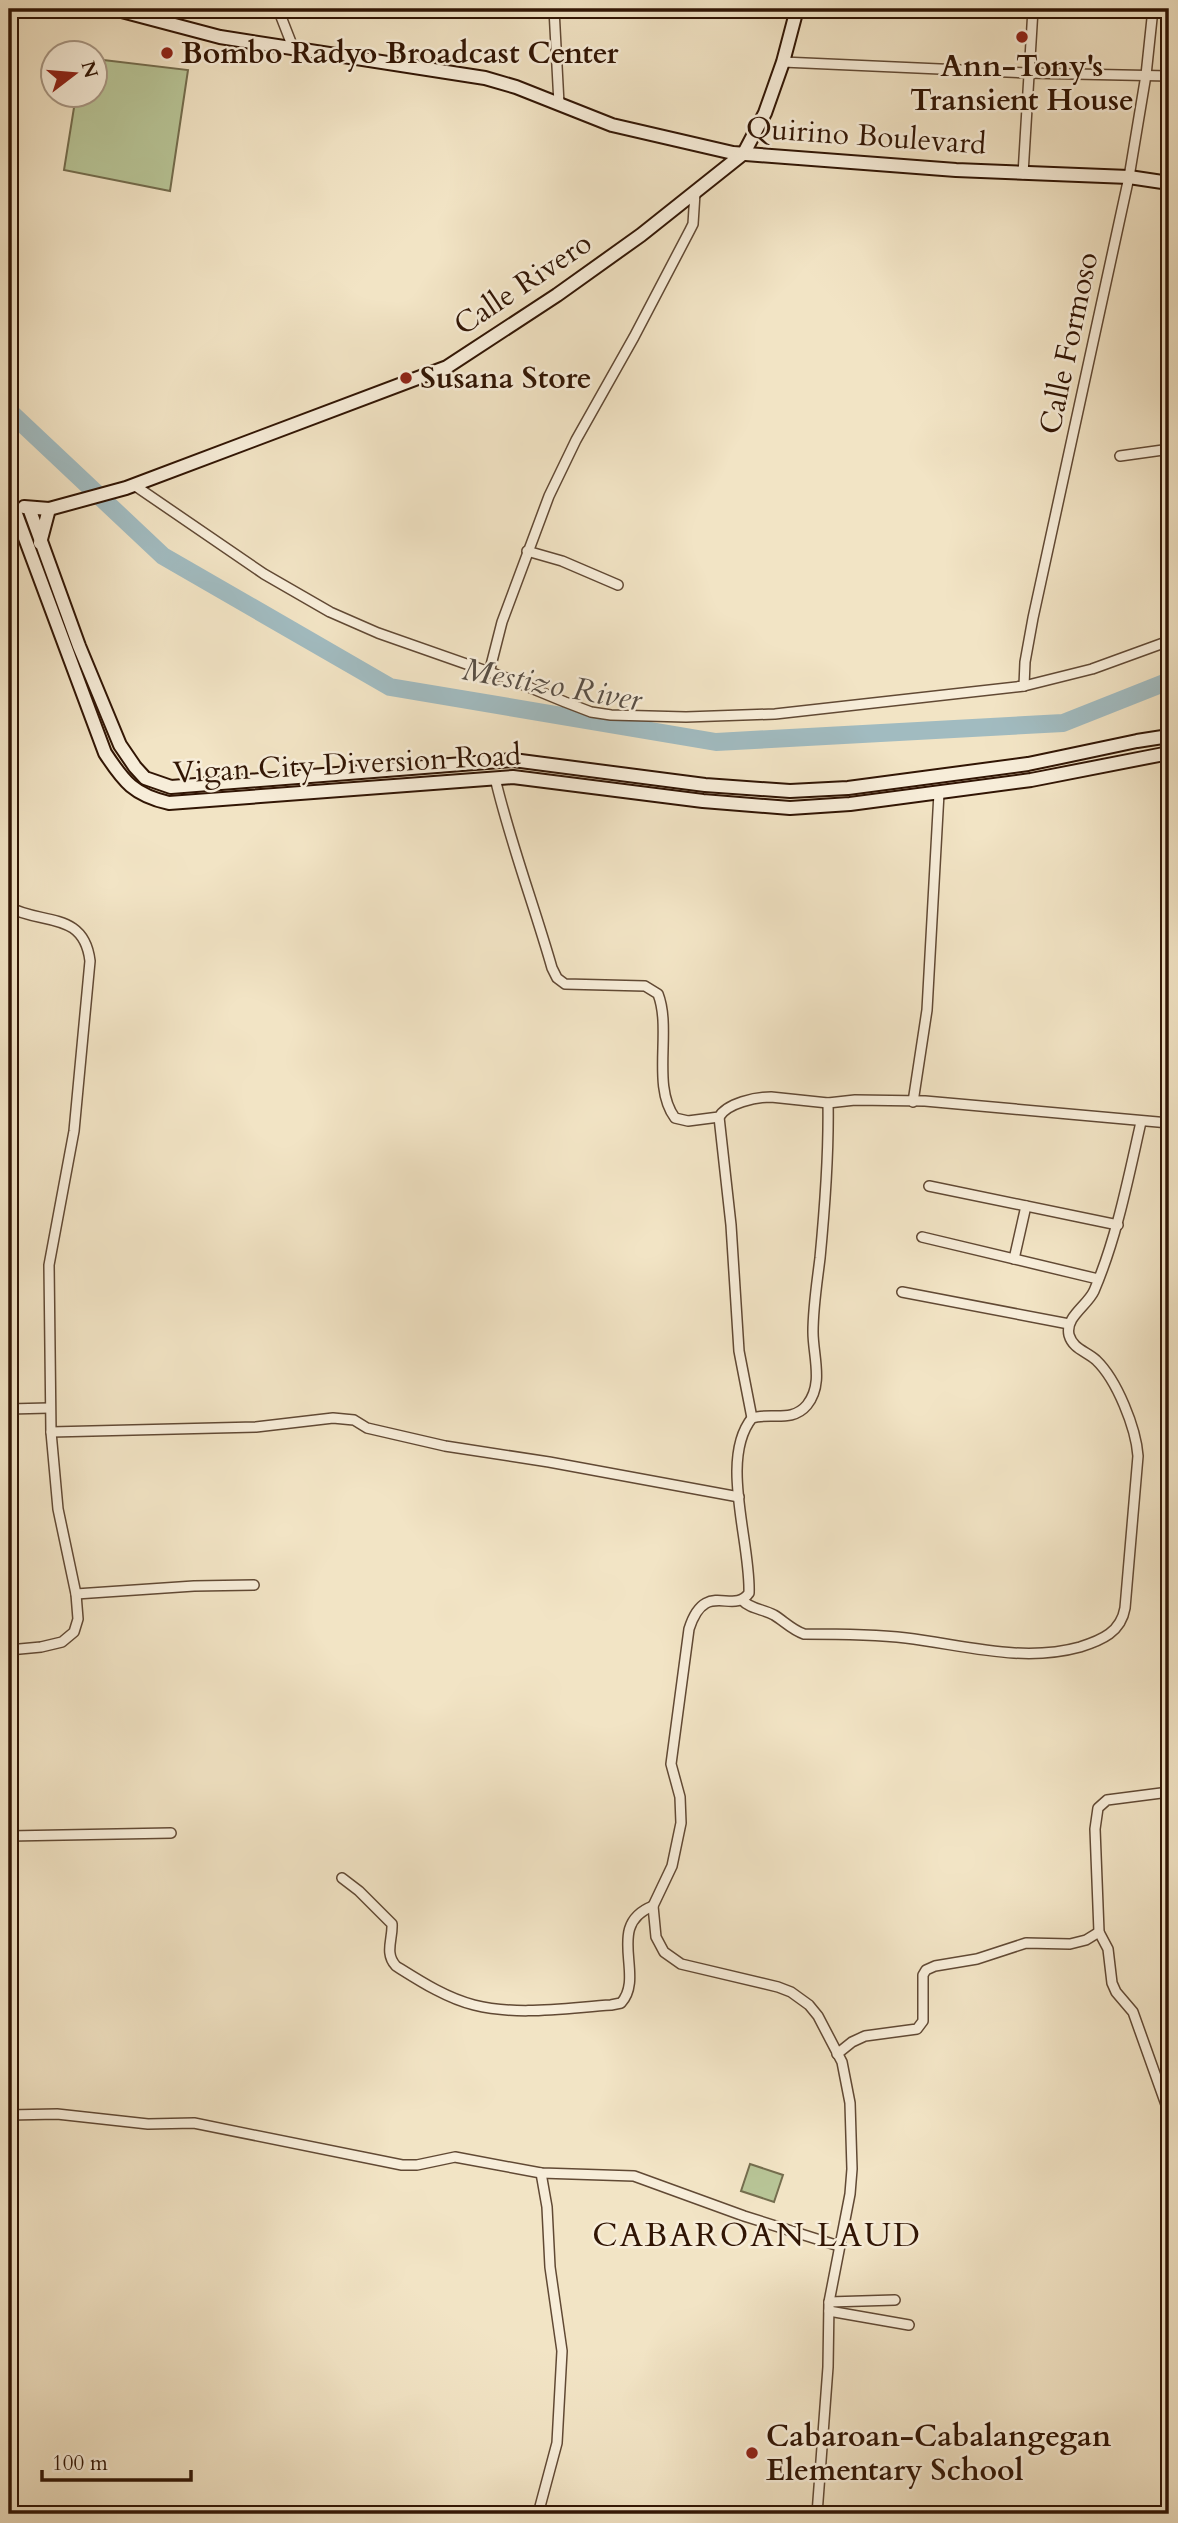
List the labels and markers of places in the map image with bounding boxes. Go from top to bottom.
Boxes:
marker: Ann-Tony's Transient House [1014,29,1030,45]
place label: Bombo Radyo Broadcast Center [181,33,619,74]
marker: Bombo Radyo Broadcast Center [159,45,175,61]
place label: Ann-Tony's Transient House [910,46,1134,121]
place label: Susana Store [420,358,592,399]
marker: Susana Store [398,370,414,386]
place label: Cabaroan-Cabalangegan Elementary School [766,2416,1111,2491]
marker: Cabaroan-Cabalangegan Elementary School [744,2445,760,2461]

